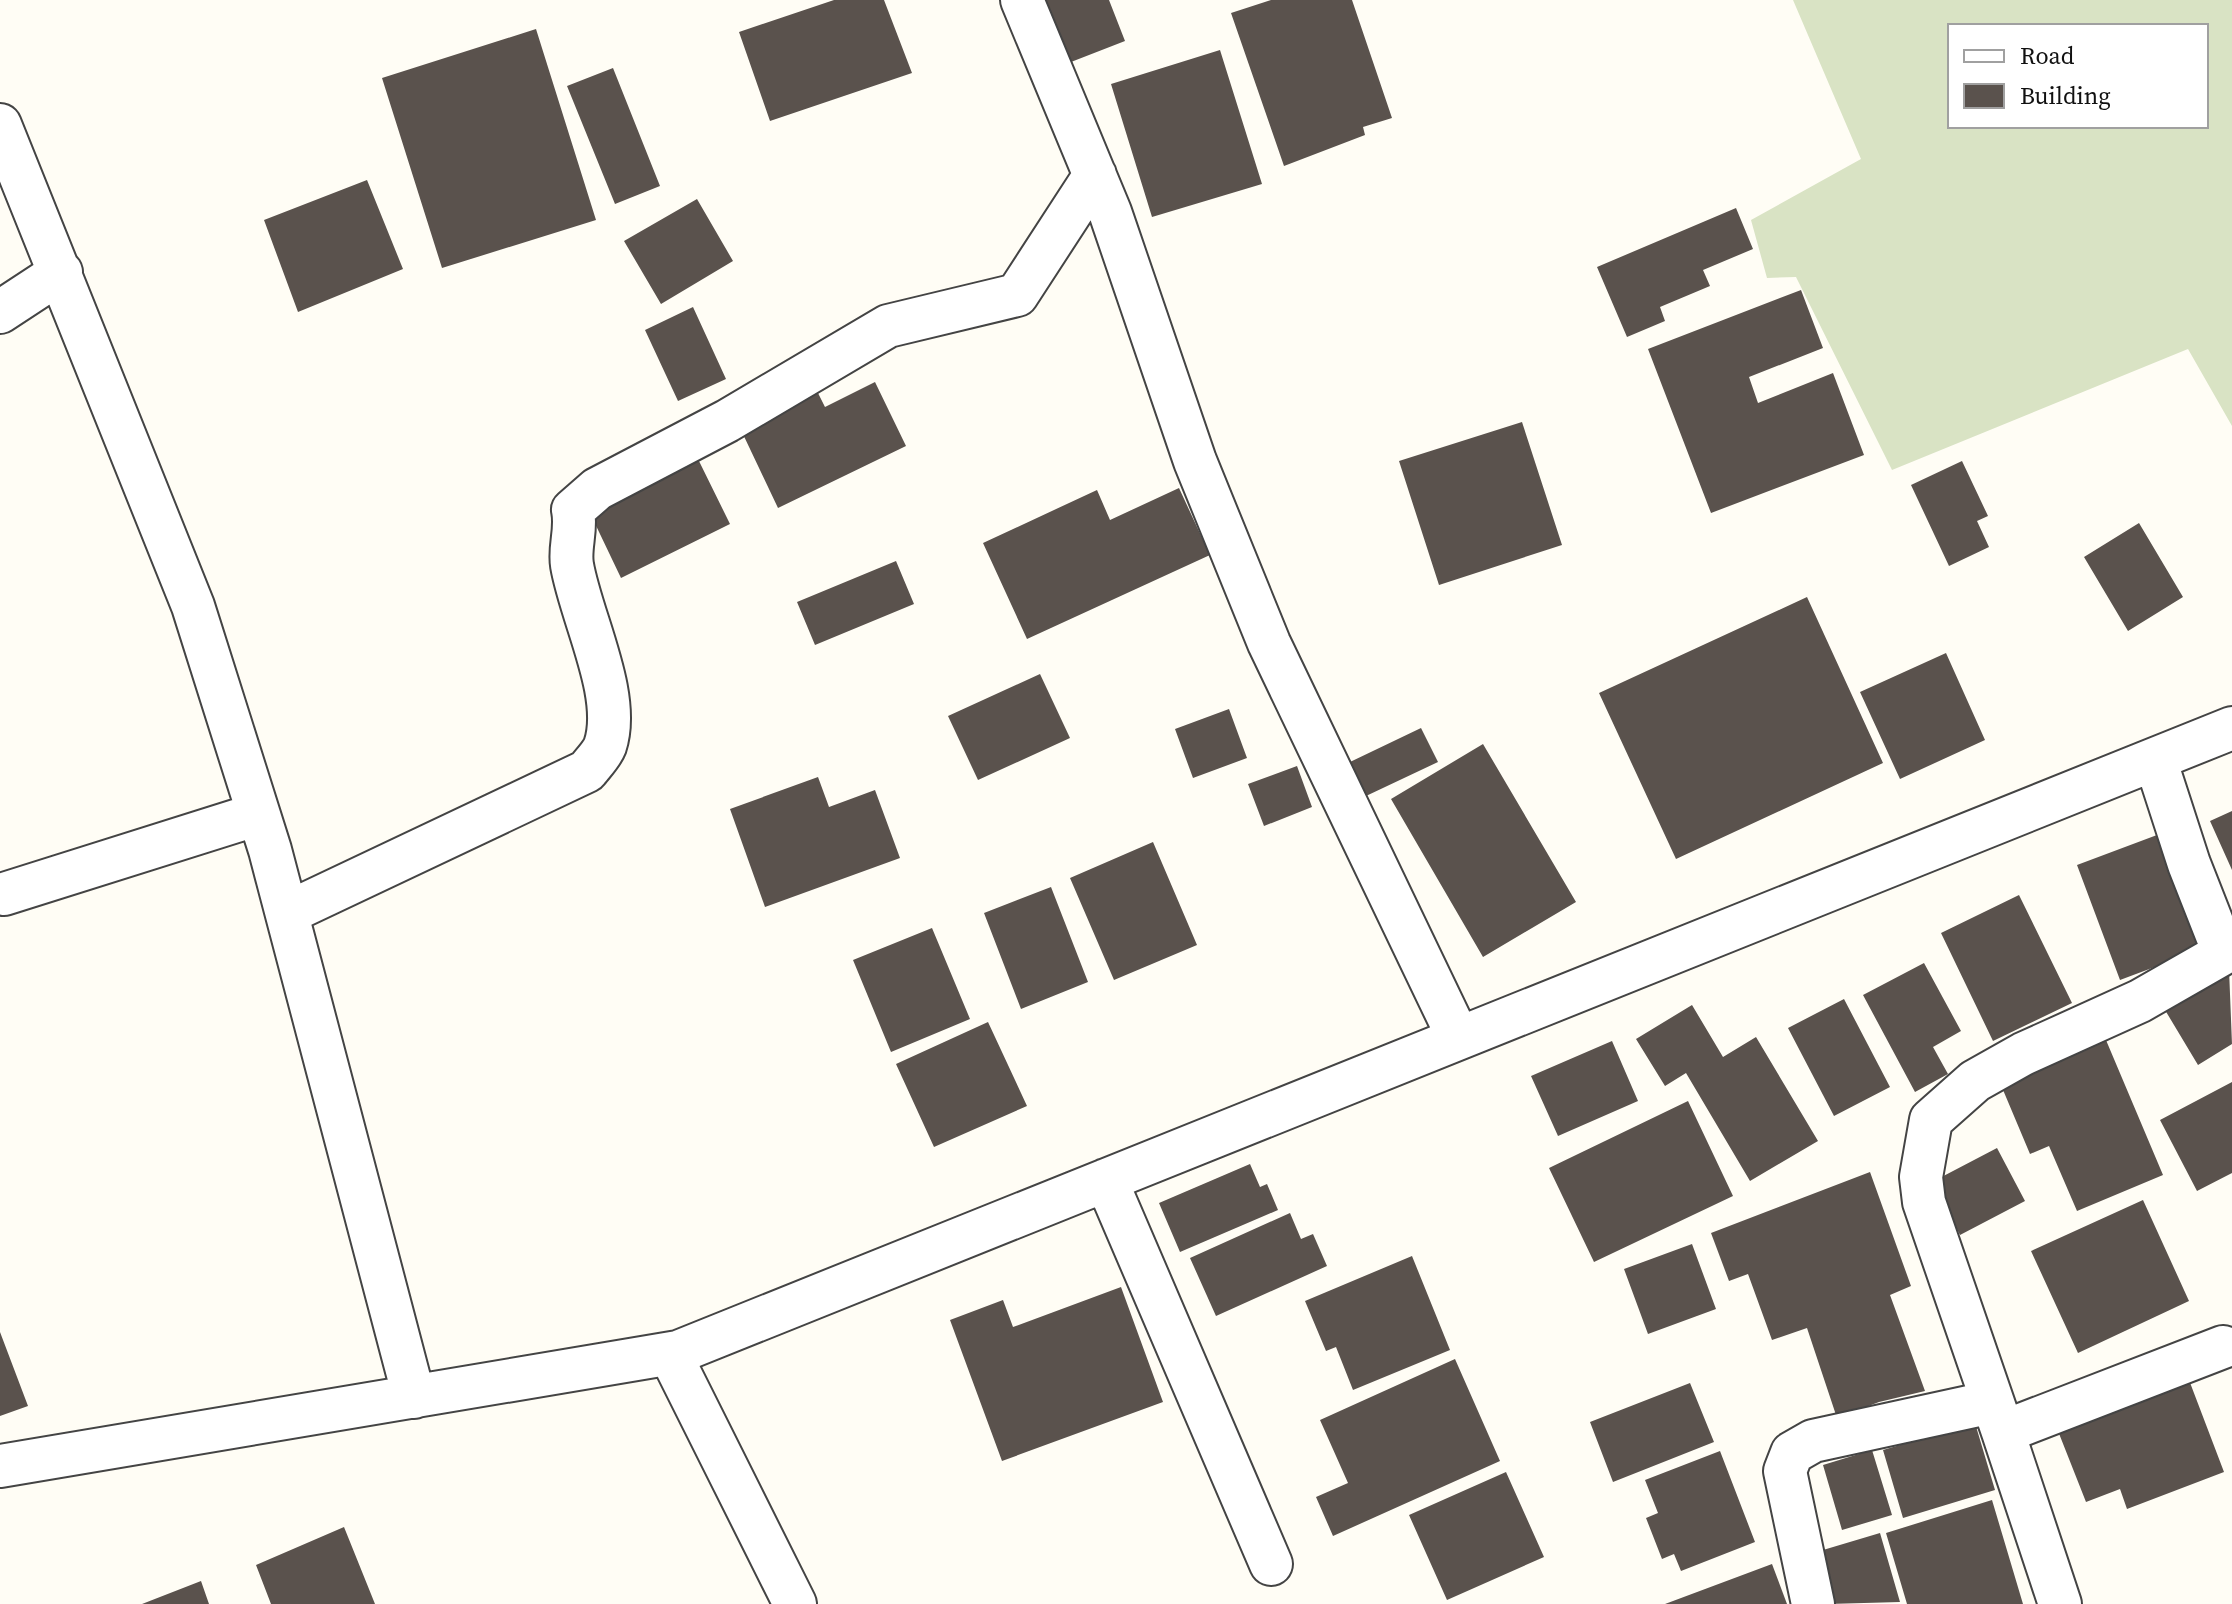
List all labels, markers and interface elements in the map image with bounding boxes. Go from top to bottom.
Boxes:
legend [1948,24,2208,128]
text: Road [2020,39,2075,72]
text: Building [2020,79,2111,112]

